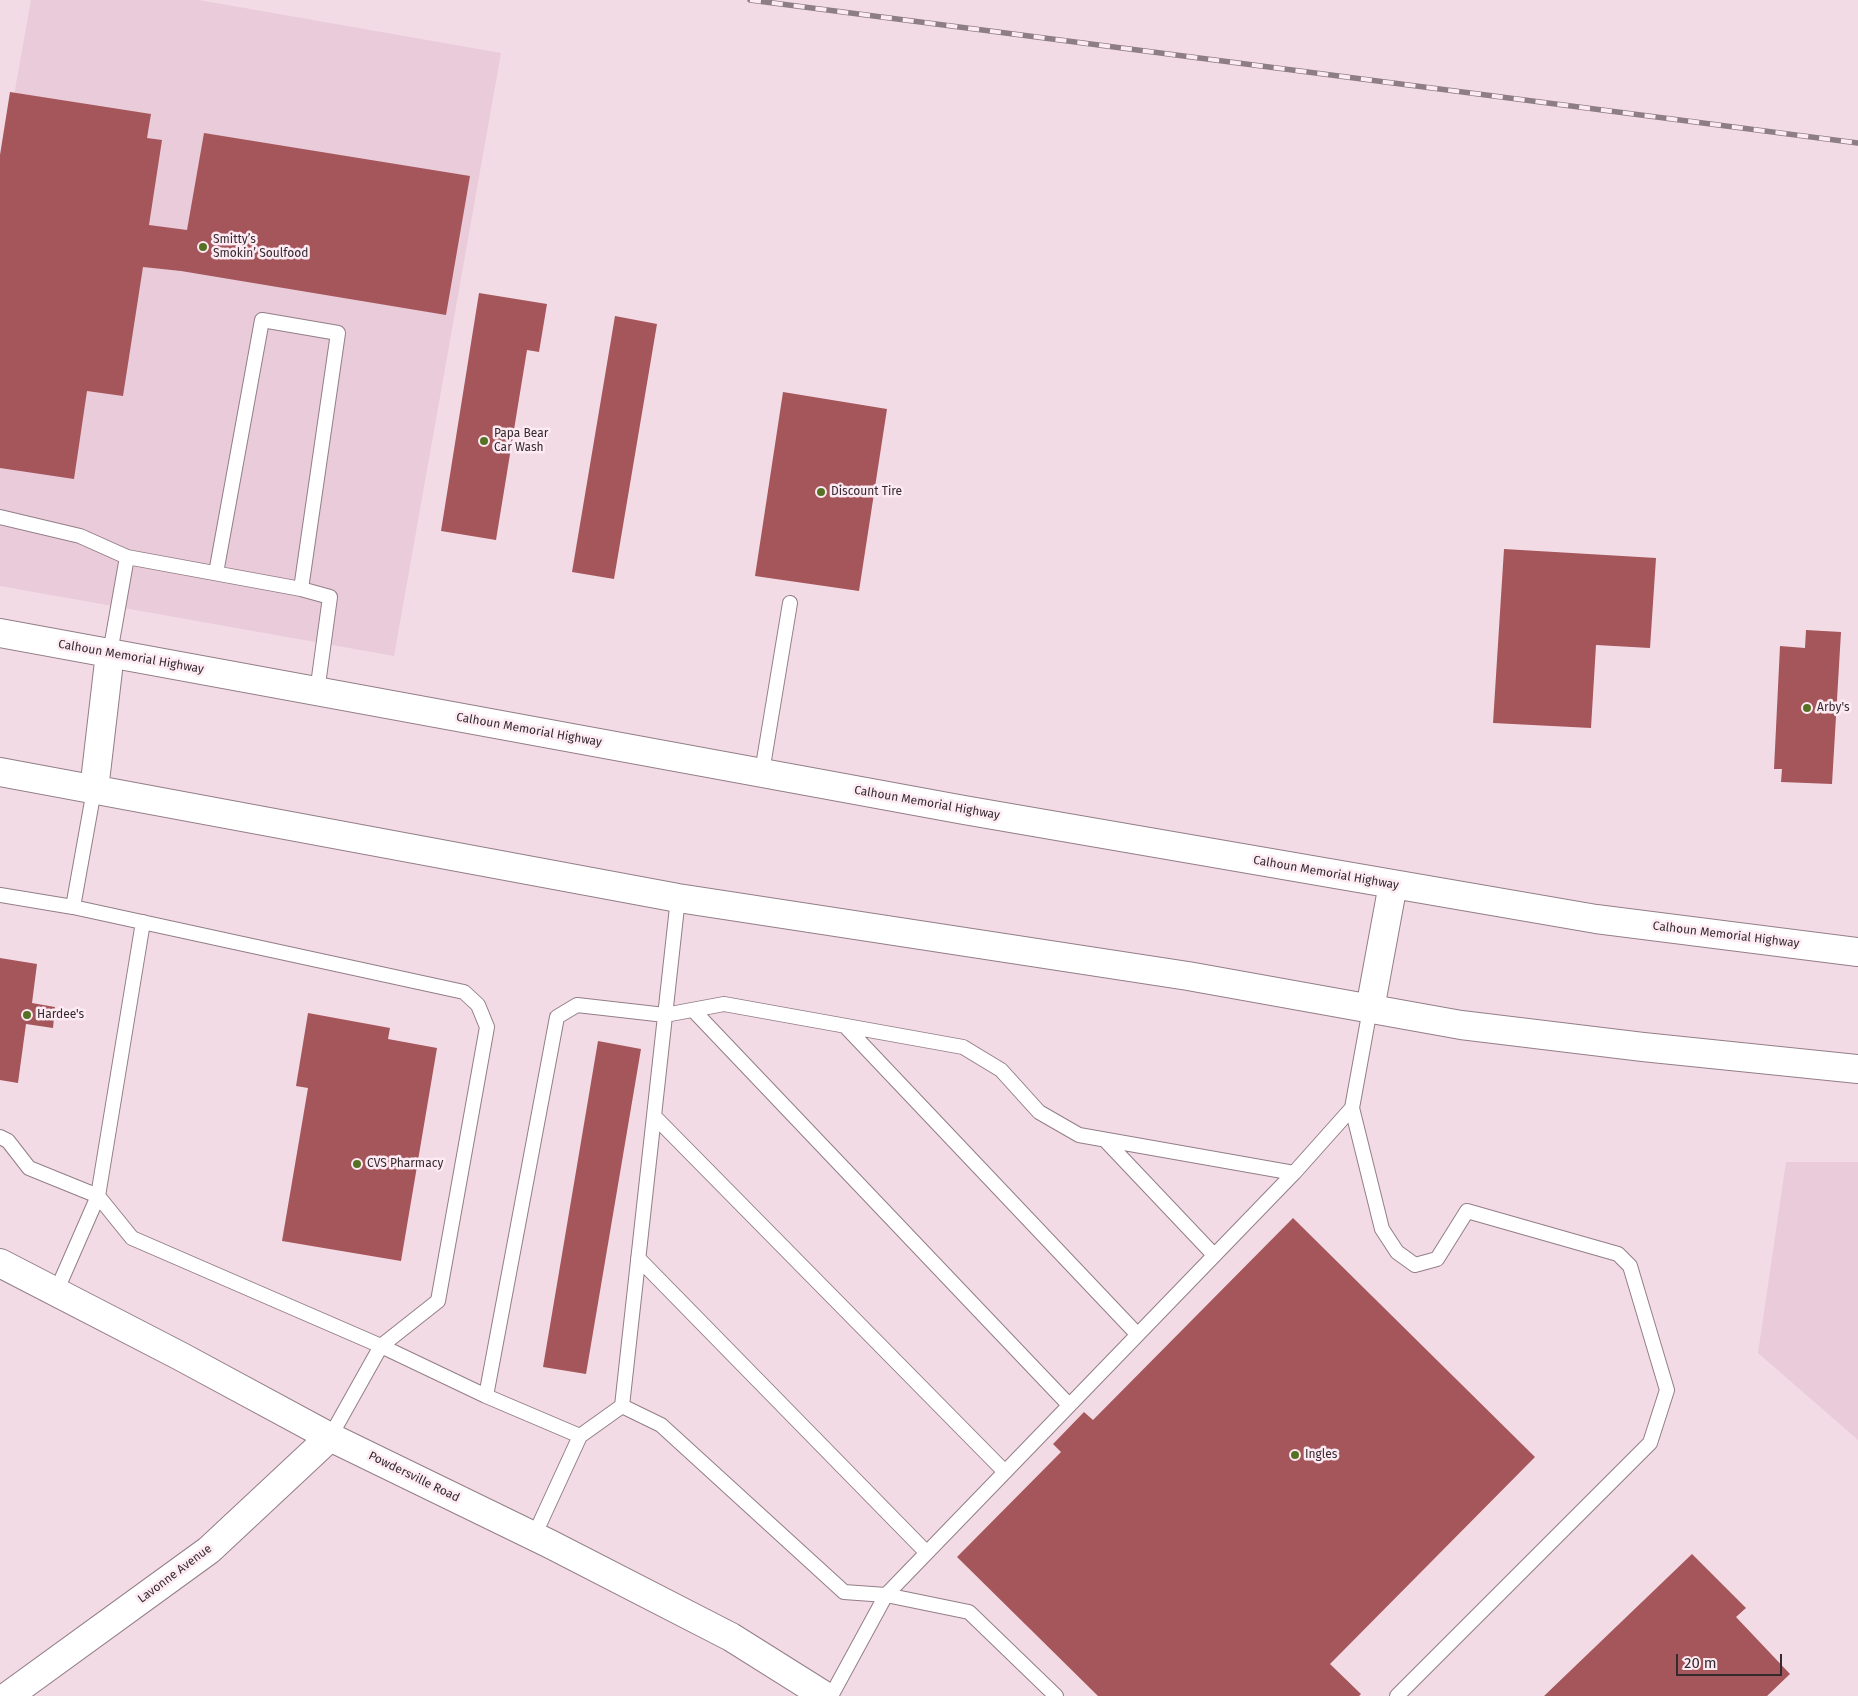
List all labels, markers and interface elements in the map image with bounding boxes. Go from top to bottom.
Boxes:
place label: Smitty’s Smokin’ Soulfood [213,233,308,261]
marker: Smitty’s Smokin’ Soulfood [197,241,209,253]
place label: Papa Bear Car Wash [494,427,548,455]
marker: Papa Bear Car Wash [478,435,490,447]
place label: Discount Tire [831,485,902,499]
marker: Discount Tire [815,486,827,498]
street label: Calhoun Memorial Highway [57,637,205,677]
place label: Arby's [1817,701,1850,715]
marker: Arby's [1801,702,1813,714]
street label: Calhoun Memorial Highway [455,710,603,750]
street label: Calhoun Memorial Highway [853,783,1001,823]
street label: Calhoun Memorial Highway [1252,853,1400,893]
street label: Calhoun Memorial Highway [1652,919,1800,951]
place label: Hardee's [37,1008,84,1022]
marker: Hardee's [21,1009,33,1021]
place label: CVS Pharmacy [367,1157,443,1171]
marker: CVS Pharmacy [351,1158,363,1170]
place label: Ingles [1305,1448,1337,1462]
street label: Powdersville Road [366,1449,462,1505]
marker: Ingles [1289,1449,1301,1461]
street label: Lavonne Avenue [135,1542,215,1606]
scale bar [1678,1644,1784,1676]
text: 20 m [1684,1654,1717,1672]

